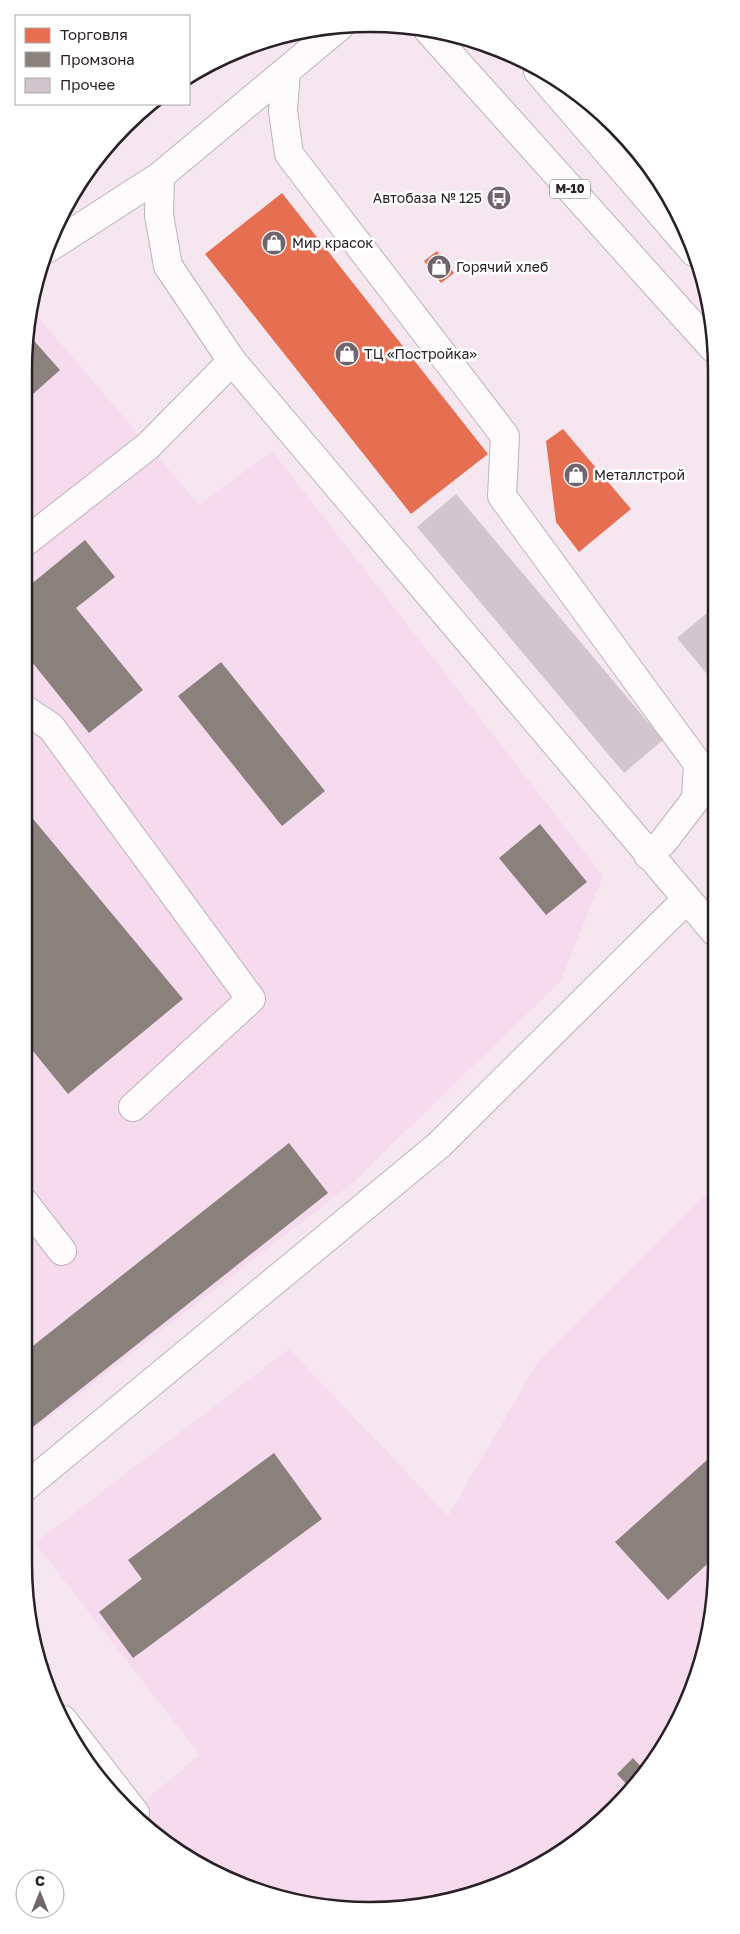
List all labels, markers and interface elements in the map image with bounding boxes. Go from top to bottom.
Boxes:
legend [15,15,190,105]
text: Торговля [60,25,128,43]
text: Промзона [60,50,135,68]
text: Прочее [60,75,116,93]
road number: М-10 [550,180,590,198]
bus stop icon: Автобаза № 125 [486,185,512,211]
place label: Автобаза № 125 [373,189,482,206]
shop icon: Мир красок [261,230,287,256]
place label: Мир красок [292,234,373,251]
shop icon: Горячий хлеб [426,254,452,280]
place label: Горячий хлеб [456,258,548,275]
shop icon: ТЦ «Постройка» [334,341,360,367]
place label: ТЦ «Постройка» [364,345,477,362]
shop icon: Металлстрой [563,462,589,488]
place label: Металлстрой [594,466,685,483]
north arrow [15,1869,65,1919]
text: С [35,1872,45,1889]

